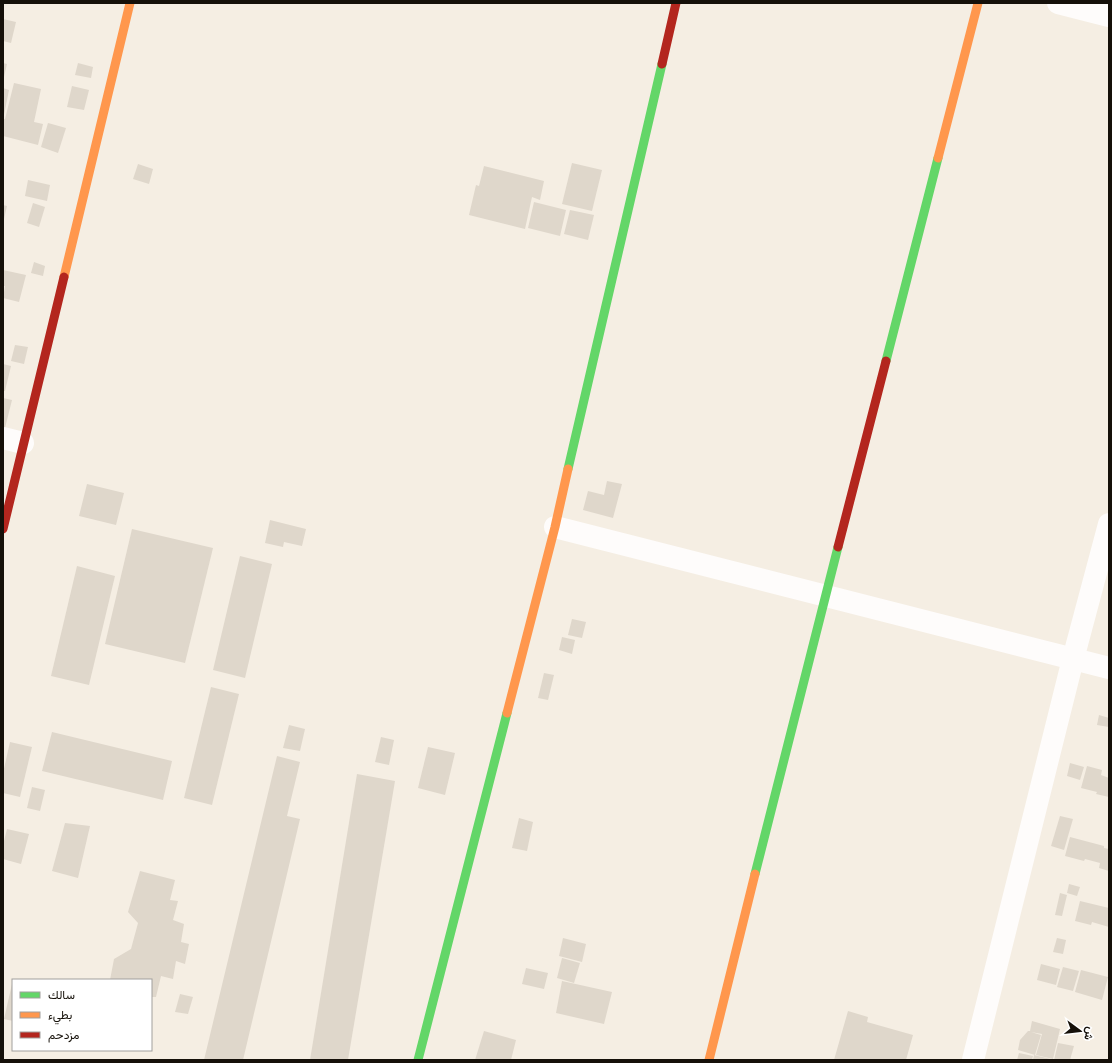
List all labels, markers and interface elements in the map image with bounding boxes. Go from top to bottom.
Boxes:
legend [12,979,152,1051]
text: سالك [48,987,75,1002]
text: بطيء [48,1007,72,1025]
north arrow [1060,1011,1100,1051]
text: ش [1081,1025,1098,1042]
text: مزدحم [48,1027,79,1043]

